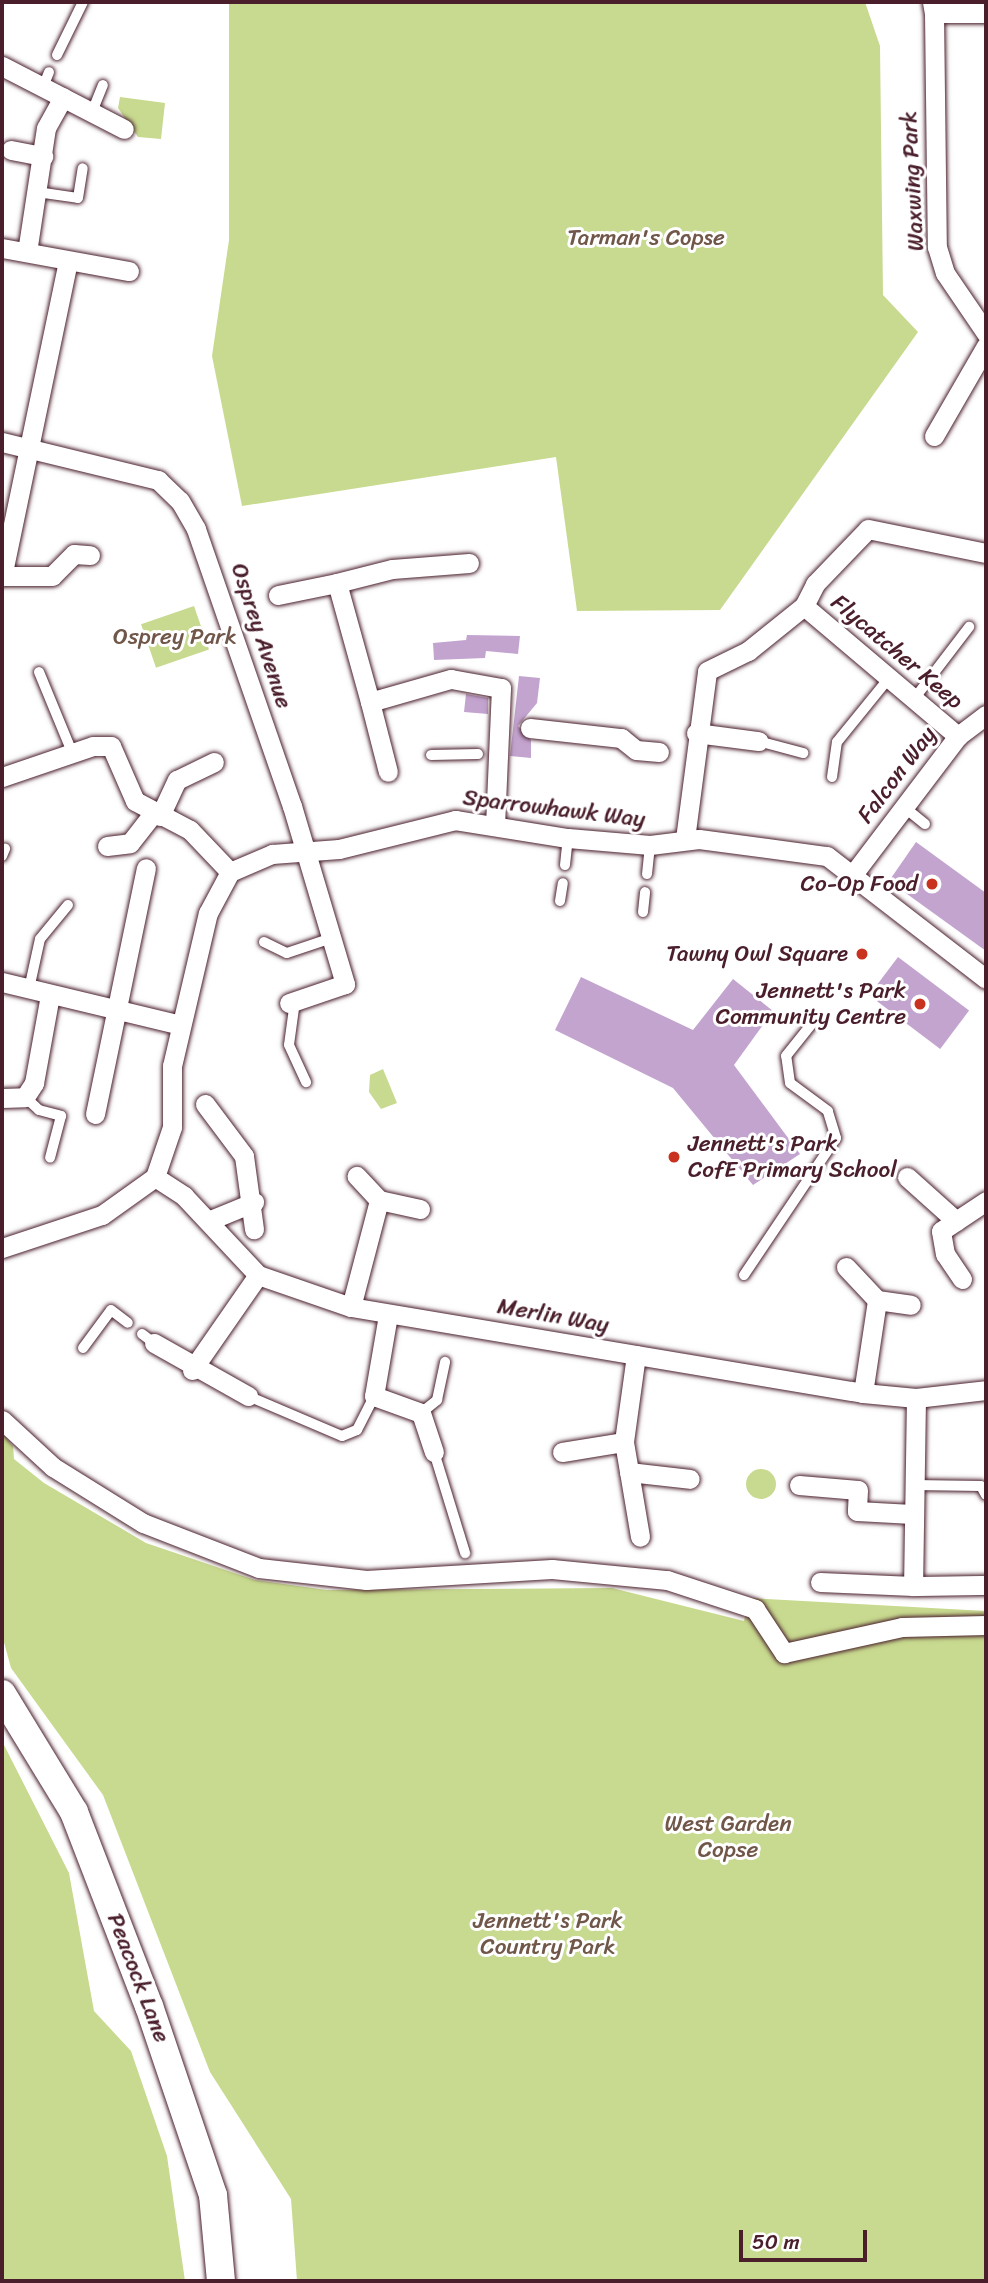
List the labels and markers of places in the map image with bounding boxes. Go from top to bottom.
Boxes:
place label: Co-Op Food [800,870,918,898]
marker: Co-Op Food [924,876,940,892]
place label: Tawny Owl Square [666,940,848,968]
marker: Tawny Owl Square [854,946,870,962]
place label: Jennett's Park Community Centre [716,977,906,1031]
marker: Jennett's Park Community Centre [912,996,928,1012]
place label: Jennett's Park CofE Primary School [688,1130,897,1184]
marker: Jennett's Park CofE Primary School [666,1149,682,1165]

